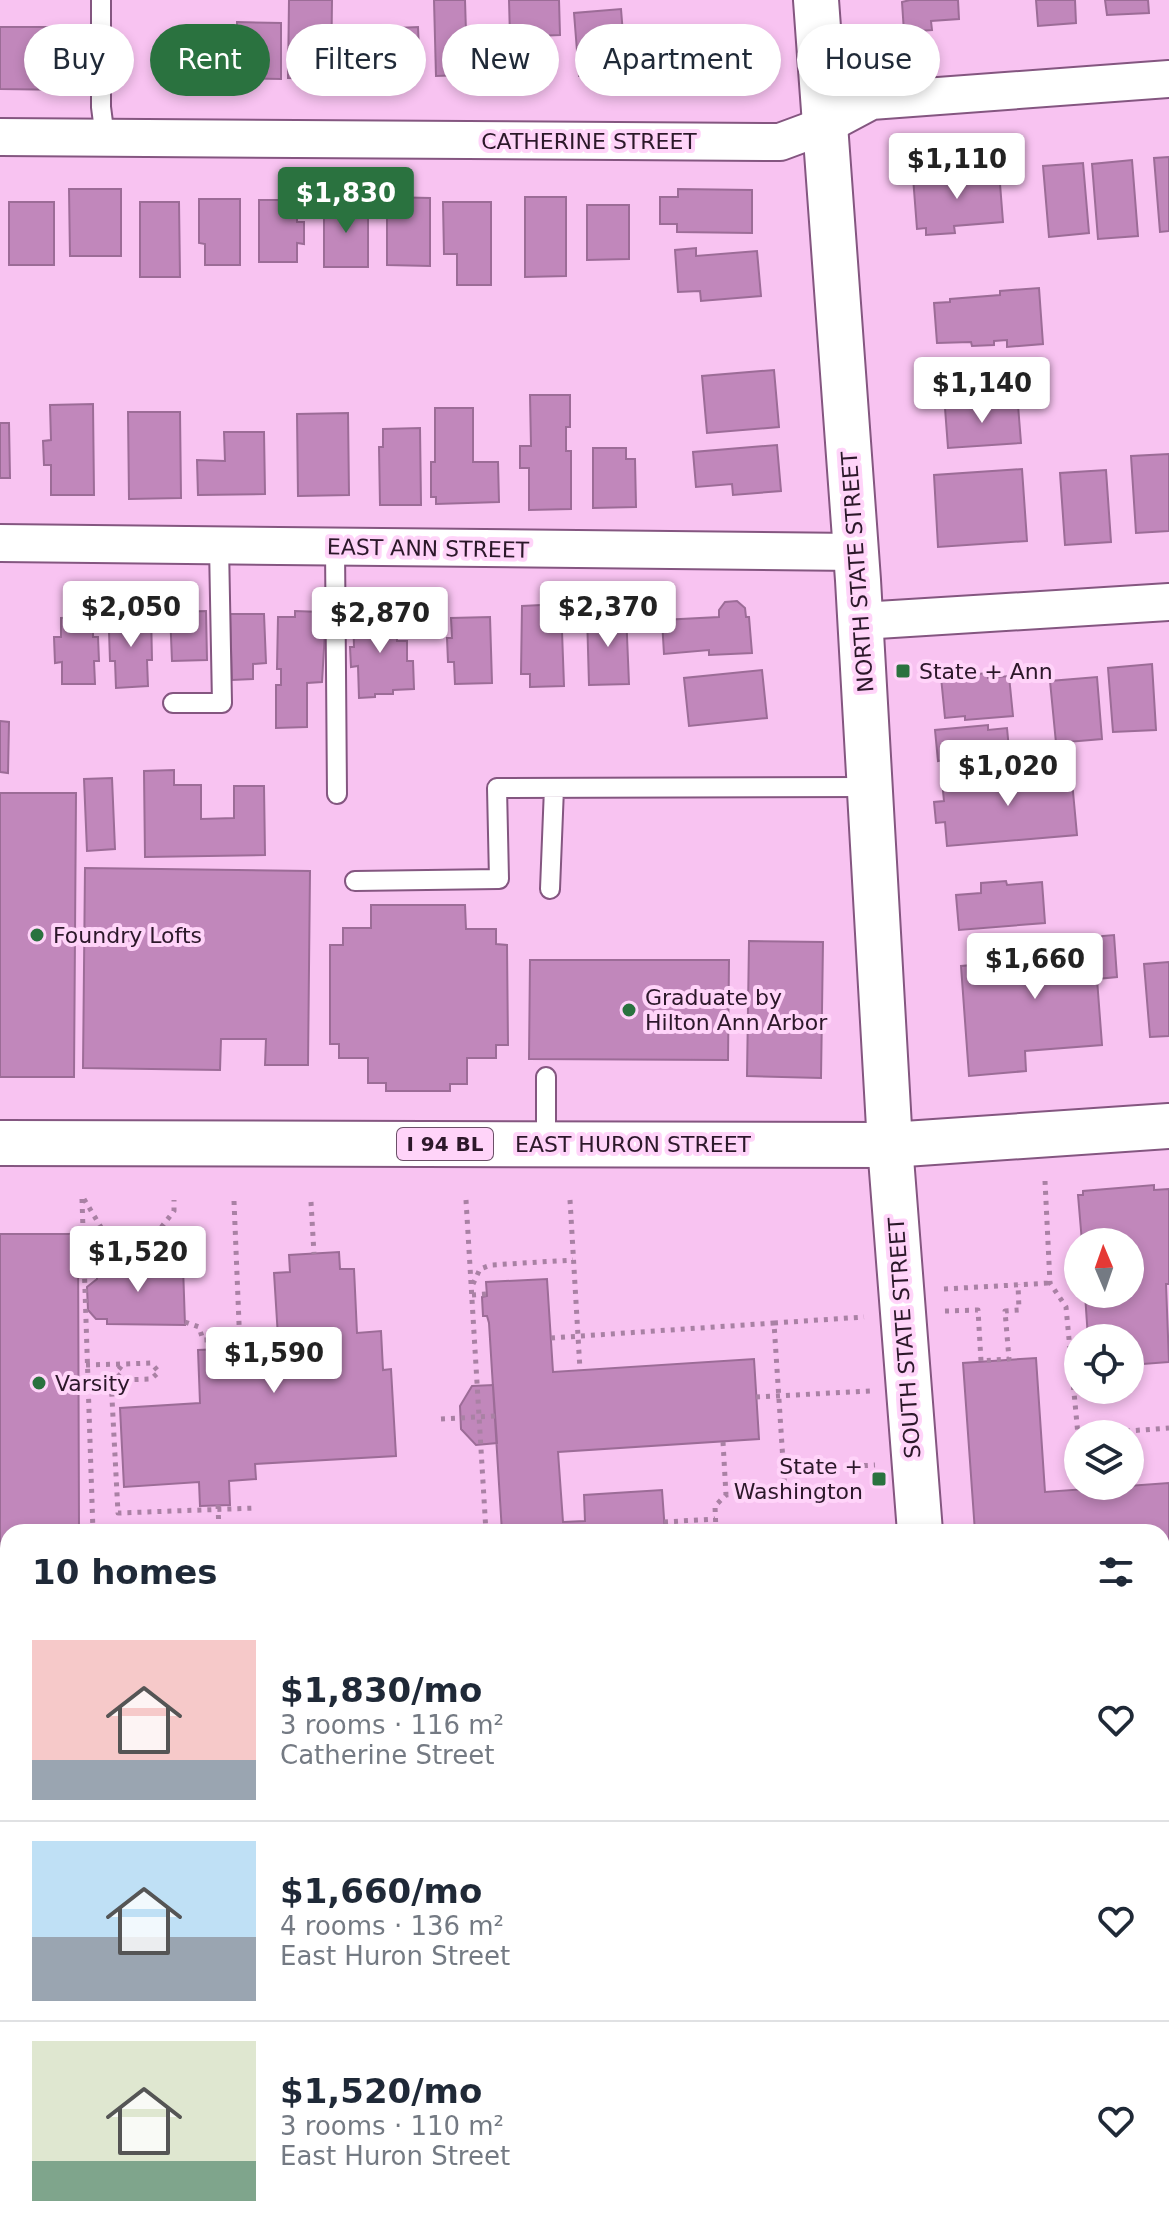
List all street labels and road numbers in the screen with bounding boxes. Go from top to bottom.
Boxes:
street label: CATHERINE STREET [481,129,697,154]
street label: NORTH STATE STREET [837,450,878,693]
street label: EAST ANN STREET [327,534,530,563]
road number: I 94 BL [397,1128,493,1160]
street label: EAST HURON STREET [515,1132,752,1157]
street label: SOUTH STATE STREET [884,1216,925,1459]

